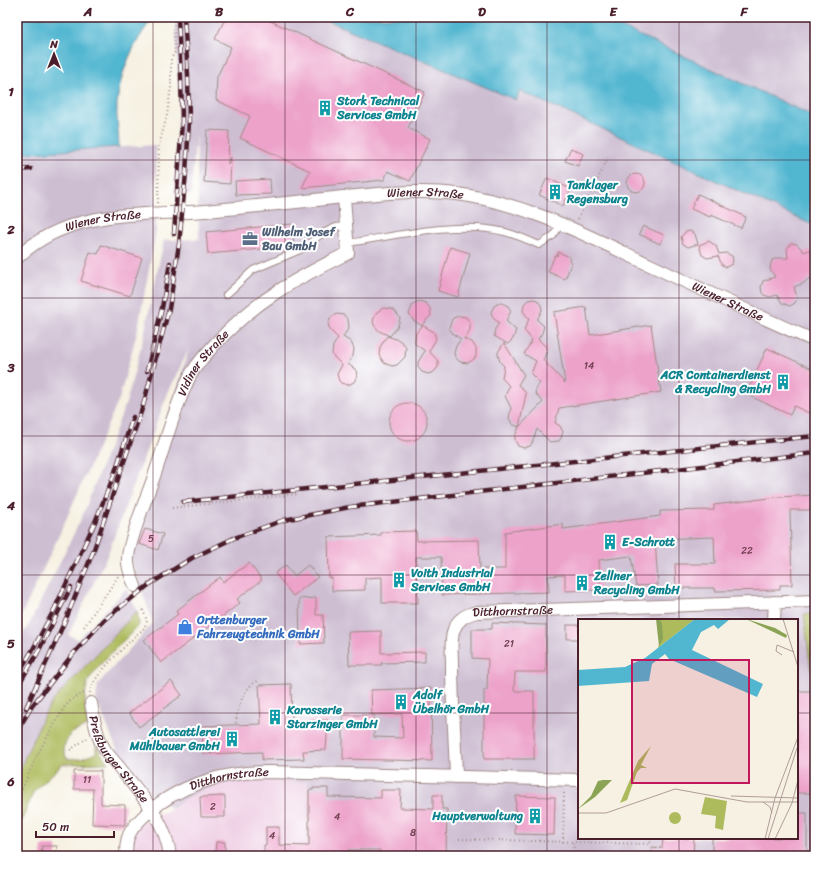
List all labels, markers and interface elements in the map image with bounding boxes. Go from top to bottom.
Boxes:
text: A [83,0,92,23]
text: B [215,0,224,23]
text: C [345,0,355,23]
text: D [478,0,486,23]
text: E [609,0,618,23]
text: F [739,0,748,23]
north arrow [34,34,74,74]
text: N [49,35,58,54]
text: 1 [8,80,14,103]
place label: Stork Technical Services GmbH [336,90,420,126]
building icon: Stork Technical Services GmbH [316,99,334,117]
place label: Tanklager Regensburg [566,174,628,210]
street label: Wiener Straße [386,181,465,206]
building icon: Tanklager Regensburg [546,183,564,201]
street label: Wiener Straße [62,203,142,238]
text: 2 [6,218,15,241]
place label: Wilhelm Josef Bau GmbH [262,221,336,257]
office icon: Wilhelm Josef Bau GmbH [241,230,259,248]
street label: Wiener Straße [688,275,767,328]
street label: Vidiner Straße [171,324,235,399]
text: 3 [6,356,15,379]
house number: 14 [584,357,594,375]
place label: ACR Containerdienst & Recycling GmbH [660,364,772,400]
building icon: ACR Containerdienst & Recycling GmbH [774,373,792,391]
text: 4 [6,494,16,517]
house number: 5 [148,530,154,548]
place label: E-Schrott [622,531,675,553]
building icon: E-Schrott [601,533,619,551]
house number: 22 [741,542,753,560]
place label: Voith Industrial Services GmbH [410,562,494,598]
place label: Zellner Recycling GmbH [593,565,680,601]
building icon: Voith Industrial Services GmbH [390,571,408,589]
building icon: Zellner Recycling GmbH [573,574,591,592]
street label: Ditthornstraße [470,599,553,624]
place label: Orttenburger Fahrzeugtechnik GmbH [196,609,320,645]
shop icon: Orttenburger Fahrzeugtechnik GmbH [176,618,194,636]
inset map [578,619,798,839]
text: 5 [7,632,15,655]
house number: 21 [504,635,514,653]
place label: Adolf Übelhör GmbH [412,684,490,720]
building icon: Adolf Übelhör GmbH [392,693,410,711]
place label: Karosserie Starzinger GmbH [286,699,378,735]
building icon: Karosserie Starzinger GmbH [266,708,284,726]
street label: Preßburger Straße [82,714,155,808]
place label: Autosattlerei Mühlbauer GmbH [129,721,221,757]
building icon: Autosattlerei Mühlbauer GmbH [223,730,241,748]
street label: Ditthornstraße [186,761,269,797]
text: 6 [6,770,15,793]
house number: 11 [83,771,91,789]
house number: 2 [210,798,216,816]
place label: Hauptverwaltung [431,805,523,827]
building icon: Hauptverwaltung [526,807,544,825]
house number: 4 [334,808,340,826]
scale bar [36,813,114,839]
text: 50 m [42,816,69,838]
house number: 8 [410,824,416,842]
house number: 4 [269,827,275,845]

